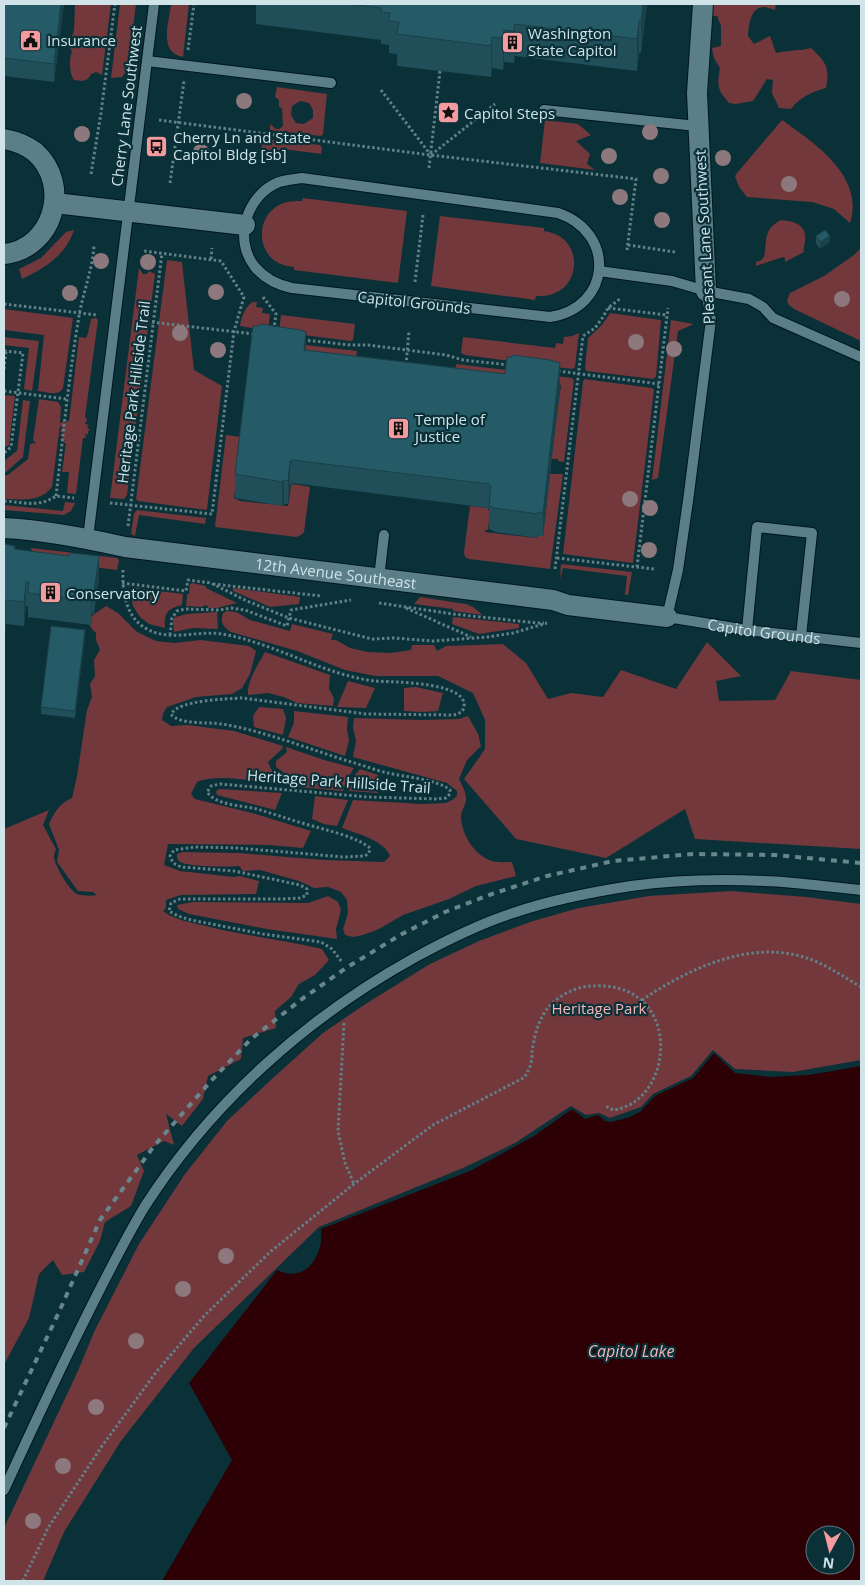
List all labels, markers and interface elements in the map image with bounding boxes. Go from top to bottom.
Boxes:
place label: Washington State Capitol [528,23,616,60]
street label: Cherry Lane Southwest [106,24,146,188]
public building icon: Insurance [19,28,43,52]
place label: Insurance [47,30,116,50]
building icon: Washington State Capitol [500,30,524,54]
place icon: Capitol Steps [436,101,460,125]
place label: Capitol Steps [464,103,555,123]
place label: Cherry Ln and State Capitol Bldg [sb] [173,127,311,164]
bus stop icon: Cherry Ln and State Capitol Bldg [sb] [145,134,169,158]
street label: Pleasant Lane Southwest [689,149,719,325]
street label: Capitol Grounds [356,286,472,318]
street label: Heritage Park Hillside Trail [112,299,154,485]
place label: Temple of Justice [413,409,486,446]
building icon: Temple of Justice [387,416,411,440]
street label: 12th Avenue Southeast [254,553,417,593]
building icon: Conservatory [38,581,62,605]
place label: Conservatory [66,583,160,603]
street label: Capitol Grounds [706,614,822,648]
street label: Heritage Park Hillside Trail [247,765,431,797]
park label: Heritage Park [552,998,647,1018]
water label: Capitol Lake [588,1340,674,1362]
north arrow [805,1525,855,1575]
text: N [822,1553,835,1574]

